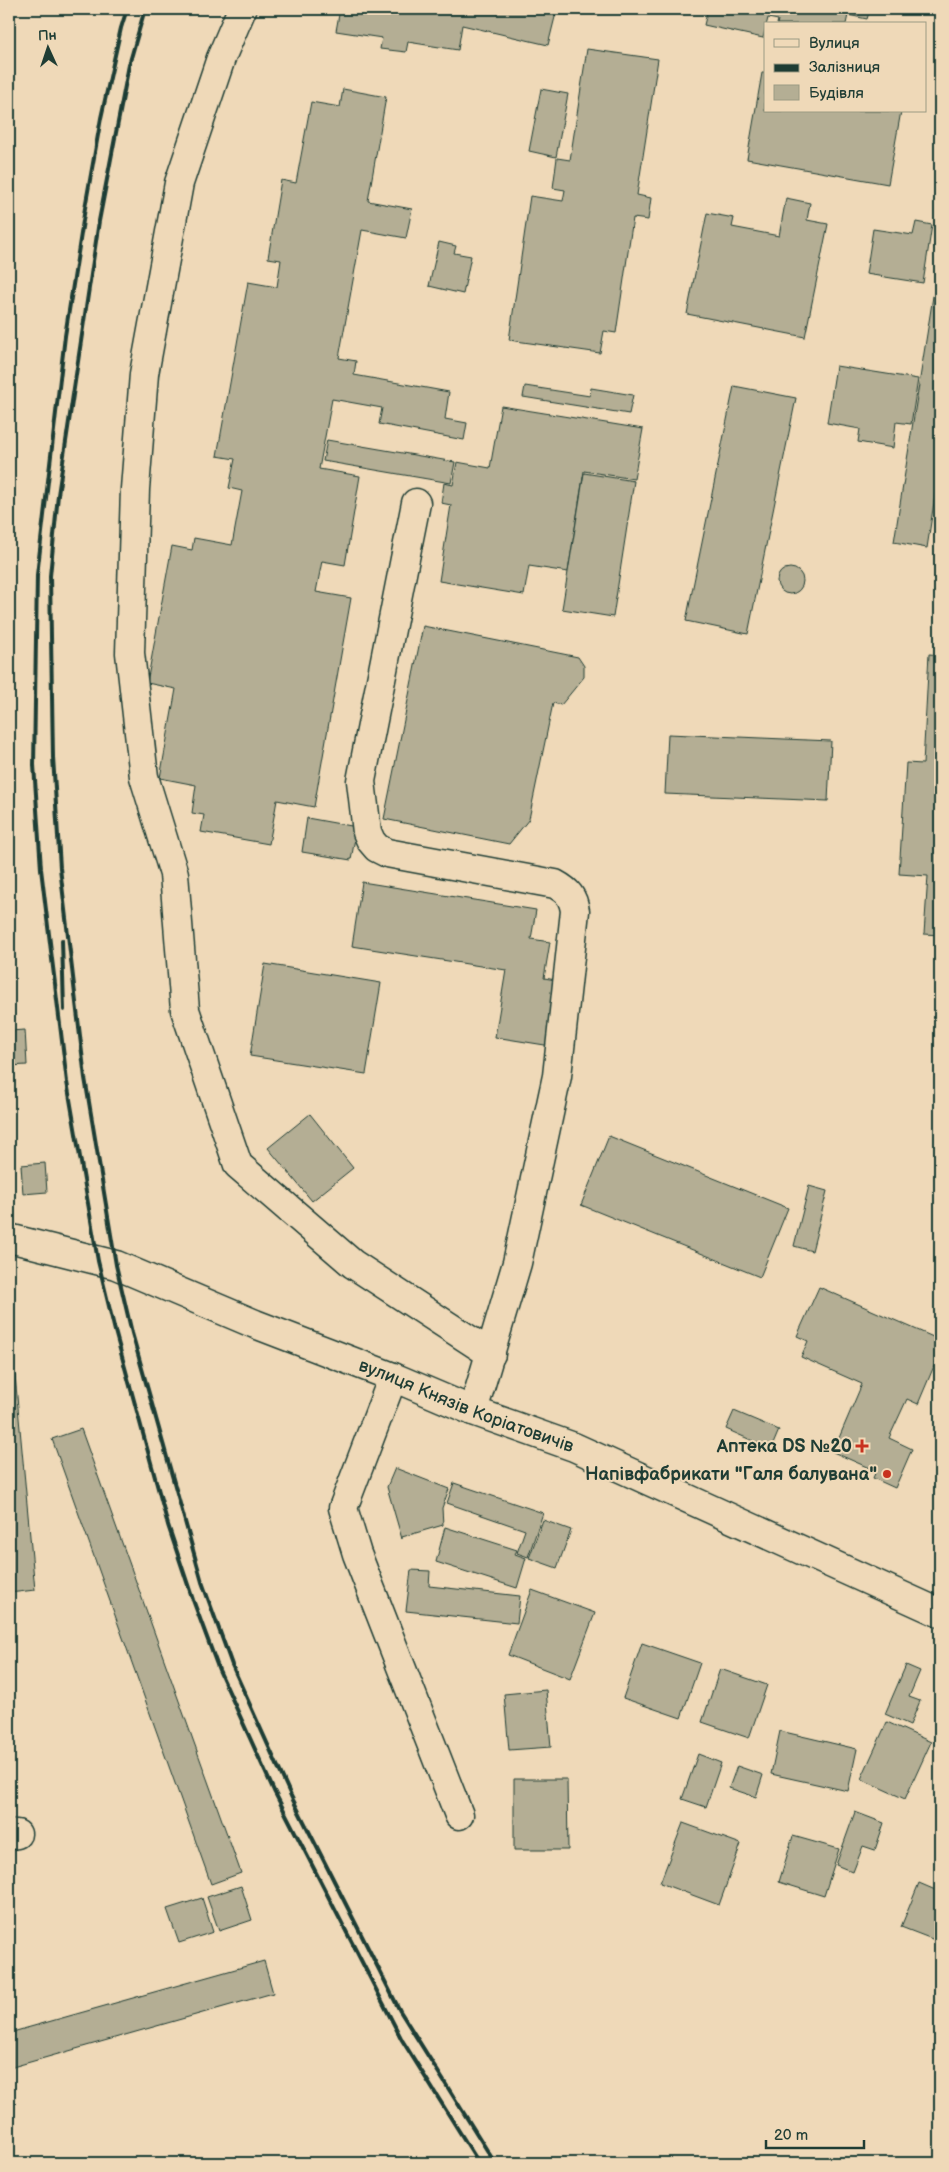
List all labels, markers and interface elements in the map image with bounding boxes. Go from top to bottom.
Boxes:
north arrow [22,22,72,72]
legend [764,22,926,112]
text: Пн [38,27,57,44]
text: Вулиця [809,34,860,53]
text: Залізниця [809,58,880,77]
text: Будівля [809,84,864,103]
street label: вулиця Князів Коріатовичів [356,1354,577,1457]
place label: Аптека DS №20 [716,1436,852,1457]
marker: Аптека DS №20 [856,1440,868,1452]
place label: Напівфабрикати "Галя балувана" [585,1464,877,1485]
marker: Напівфабрикати "Галя балувана" [881,1468,893,1480]
scale bar [766,2117,864,2149]
text: 20 m [774,2126,808,2145]

